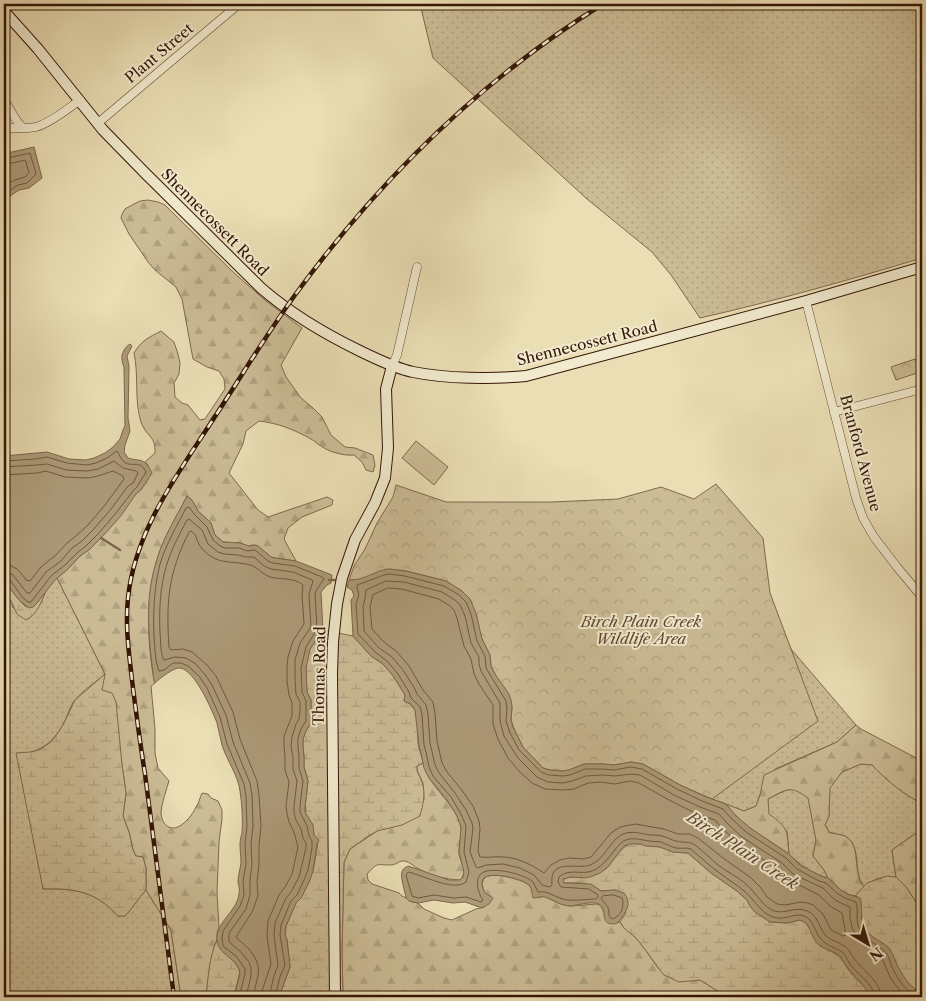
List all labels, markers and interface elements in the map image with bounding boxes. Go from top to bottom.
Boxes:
street label: Plant Street [121,18,198,87]
street label: Shennecossett Road [157,164,273,280]
street label: Shennecossett Road [515,316,659,370]
street label: Branford Avenue [836,392,886,514]
park label: Birch Plain Creek Wildlife Area [580,612,701,648]
street label: Thomas Road [309,626,329,726]
water label: Birch Plain Creek [682,806,803,894]
north arrow [844,918,894,968]
text: N [866,943,886,965]

